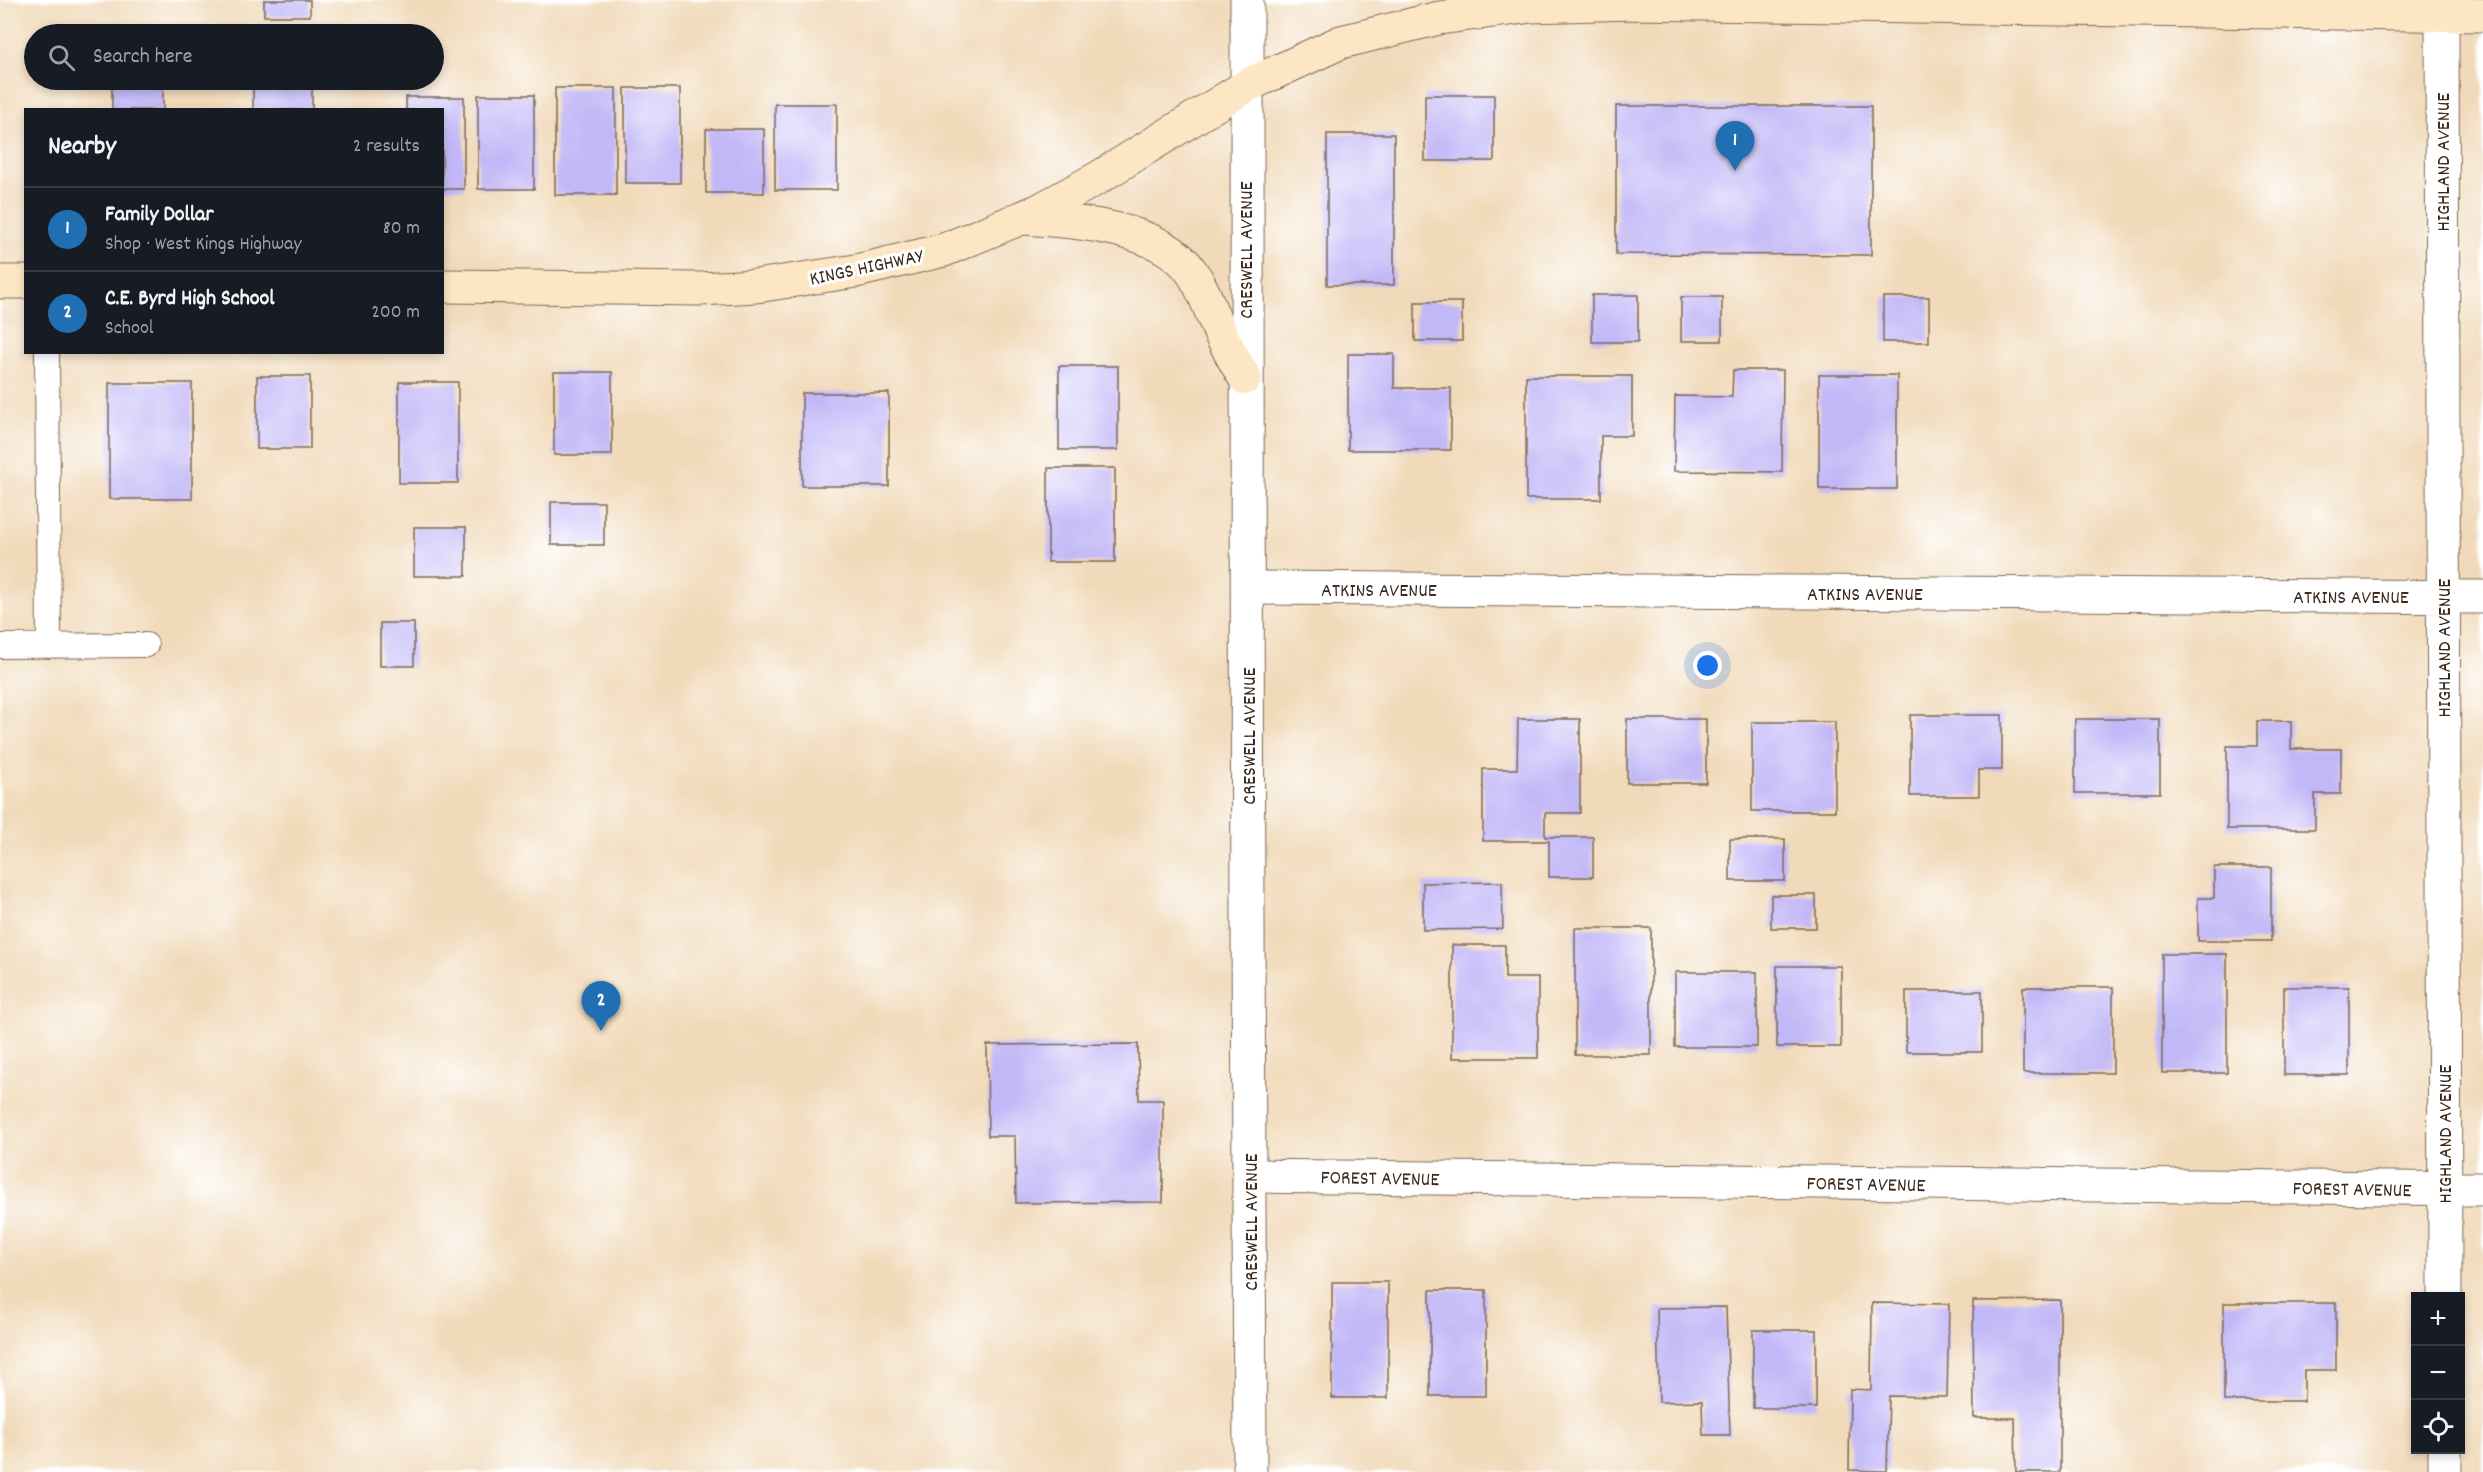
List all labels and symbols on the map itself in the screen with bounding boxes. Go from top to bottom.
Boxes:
street label: HIGHLAND AVENUE [2431,93,2459,231]
pin: 1 [1716,122,1754,171]
street label: CRESWELL AVENUE [1234,181,1262,319]
street label: KINGS HIGHWAY [807,243,927,295]
street label: ATKINS AVENUE [1321,578,1437,606]
street label: HIGHLAND AVENUE [2432,579,2460,717]
street label: ATKINS AVENUE [1807,582,1923,610]
street label: ATKINS AVENUE [2293,585,2409,613]
your location [1693,651,1722,680]
street label: CRESWELL AVENUE [1237,667,1265,805]
pin: 2 [582,982,620,1031]
street label: HIGHLAND AVENUE [2433,1065,2461,1203]
street label: CRESWELL AVENUE [1239,1153,1267,1291]
street label: FOREST AVENUE [1320,1165,1440,1195]
street label: FOREST AVENUE [1806,1171,1926,1201]
street label: FOREST AVENUE [2292,1176,2412,1206]

